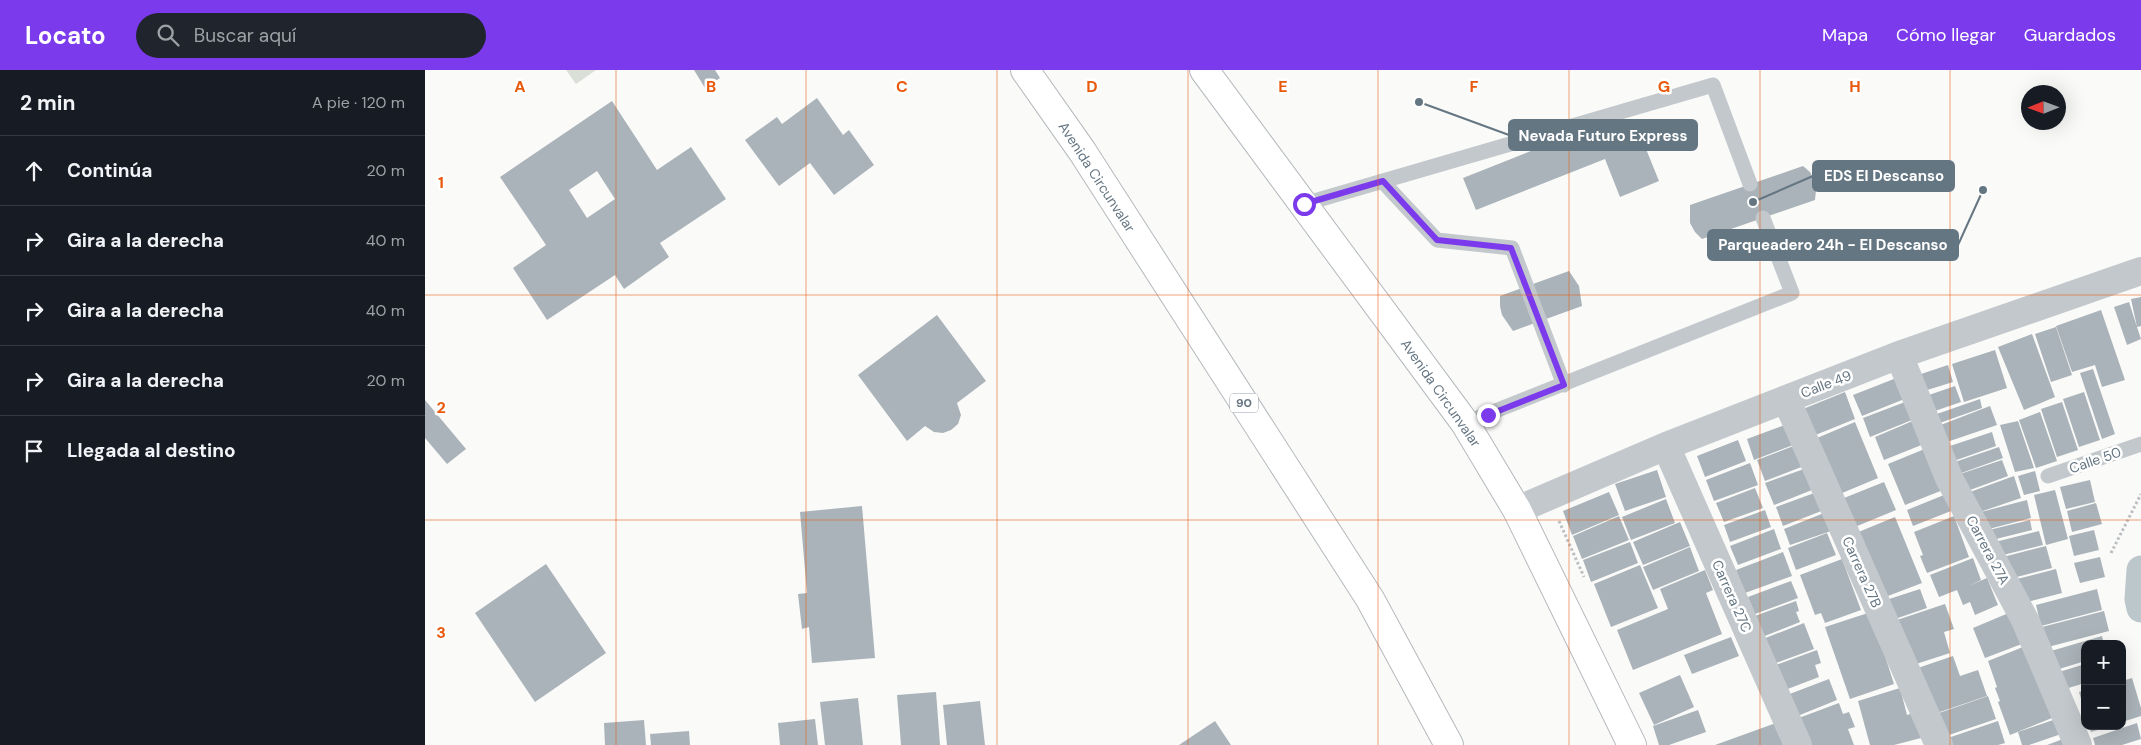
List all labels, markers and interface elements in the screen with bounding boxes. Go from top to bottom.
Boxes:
search box [136,13,486,58]
text: Locato [25,20,106,51]
icon: search [154,21,182,49]
text: Buscar aquí [194,23,296,48]
text: Mapa [1822,23,1868,47]
text: Cómo llegar [1896,23,1996,47]
text: Guardados [2024,23,2116,47]
text: A [514,76,526,97]
text: B [706,76,716,97]
text: C [896,76,908,97]
text: D [1086,76,1098,97]
text: E [1278,76,1288,97]
text: F [1470,76,1479,97]
text: G [1658,76,1670,97]
text: H [1849,76,1861,97]
north arrow [2021,85,2066,130]
text: 2 min [20,89,76,117]
text: A pie · 120 m [312,92,405,113]
street label: Avenida Circunvalar [1055,118,1139,236]
callout: Nevada Futuro Express [1509,120,1697,150]
text: Nevada Futuro Express [1519,126,1687,146]
icon: ahead [20,157,48,185]
text: Continúa [67,158,152,183]
text: 20 m [366,160,405,181]
callout: EDS El Descanso [1813,161,1954,191]
text: EDS El Descanso [1824,166,1944,186]
text: 1 [438,172,444,193]
route start [1293,193,1316,216]
icon: right [20,227,48,255]
text: Gira a la derecha [67,228,224,253]
text: 40 m [366,230,405,251]
callout: Parqueadero 24h - El Descanso [1708,230,1958,260]
text: Parqueadero 24h - El Descanso [1718,235,1948,255]
icon: right [20,297,48,325]
text: Gira a la derecha [67,298,224,323]
text: 40 m [366,300,405,321]
street label: Avenida Circunvalar [1397,335,1485,451]
street label: Calle 49 [1798,366,1854,402]
icon: right [20,367,48,395]
text: Gira a la derecha [67,368,224,393]
text: 20 m [366,370,405,391]
road number: 90 [1230,393,1258,412]
text: 2 [436,397,446,418]
route end [1477,404,1500,427]
icon: arrive [20,437,48,465]
text: Llegada al destino [67,438,236,463]
street label: Calle 50 [2067,443,2123,477]
street label: Carrera 27A [1962,512,2014,588]
street label: Carrera 27B [1838,534,1886,610]
street label: Carrera 27C [1708,557,1756,635]
text: 3 [436,622,446,643]
map controls [2081,640,2126,730]
button: + [2081,640,2126,685]
button: − [2081,685,2126,730]

